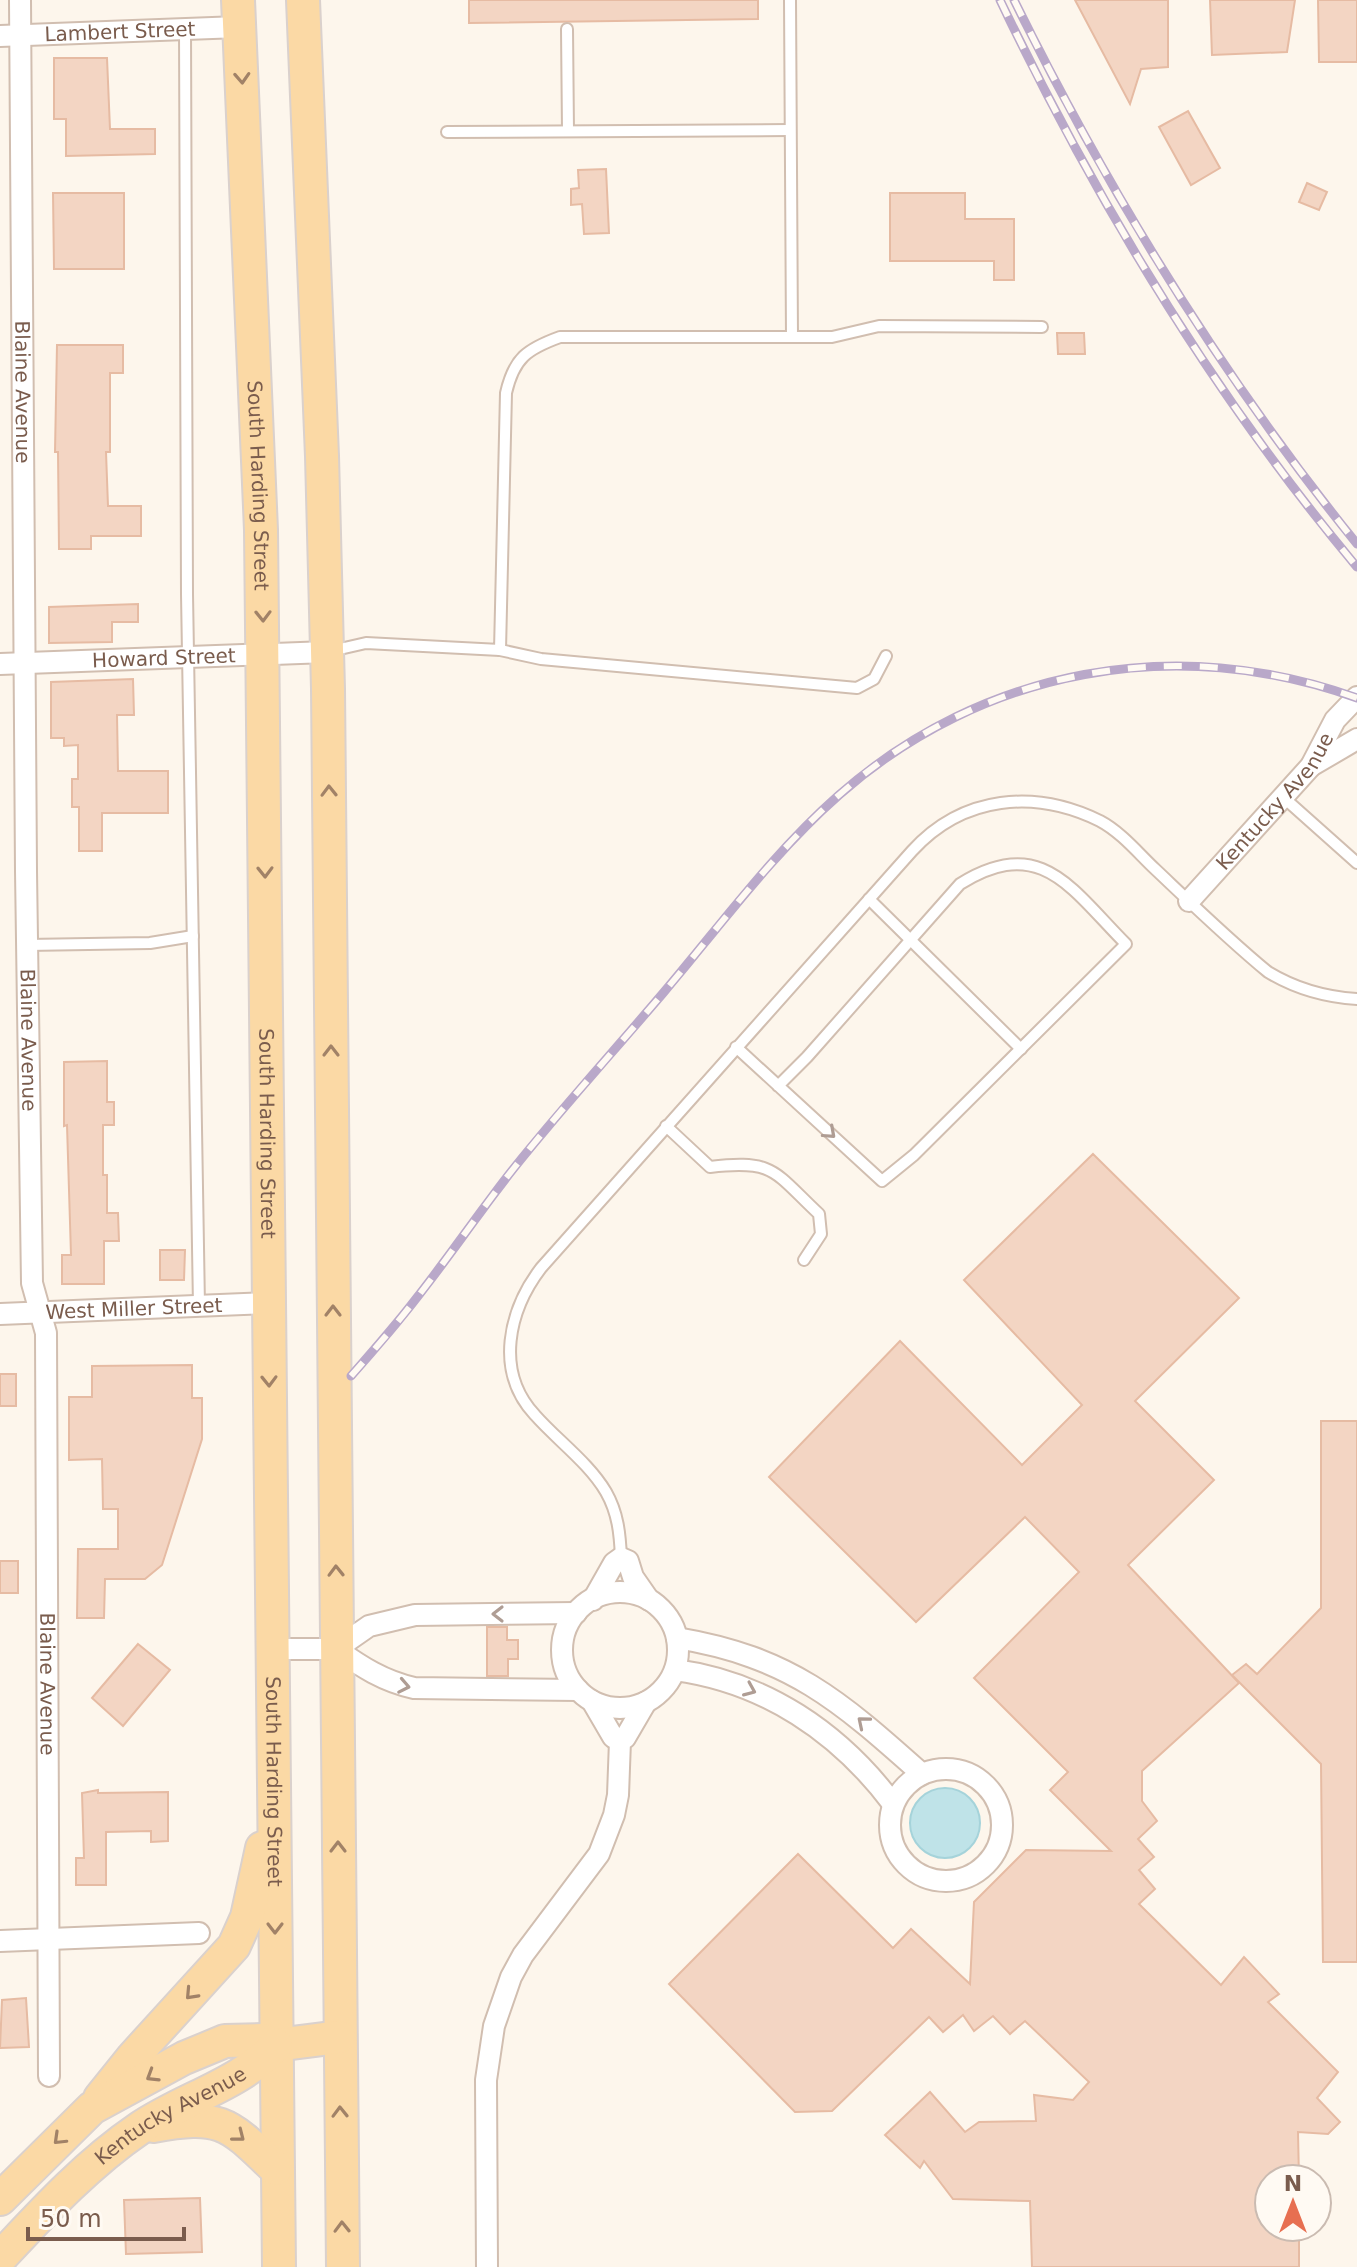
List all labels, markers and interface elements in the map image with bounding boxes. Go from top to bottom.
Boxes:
street label: Lambert Street [44,17,196,46]
one-way arrow [233,72,250,85]
street label: Blaine Avenue [10,320,35,463]
street label: South Harding Street [243,380,274,591]
one-way arrow [254,610,272,623]
street label: Howard Street [92,643,236,673]
street label: Kentucky Avenue [1211,728,1338,875]
one-way arrow [320,784,338,797]
one-way arrow [256,866,274,879]
street label: Blaine Avenue [15,968,41,1112]
street label: South Harding Street [254,1028,280,1239]
one-way arrow [322,1044,340,1057]
one-way arrow [821,1124,835,1139]
street label: West Miller Street [45,1293,223,1324]
one-way arrow [325,1304,342,1317]
one-way arrow [260,1375,278,1388]
one-way arrow [327,1564,345,1577]
one-way arrow [491,1605,504,1623]
street label: Blaine Avenue [35,1613,60,1755]
street label: South Harding Street [261,1676,287,1887]
one-way arrow [397,1676,411,1693]
one-way arrow [742,1680,756,1696]
one-way arrow [858,1717,873,1732]
one-way arrow [329,1840,347,1853]
one-way arrow [266,1922,284,1935]
one-way arrow [186,1985,200,1999]
street label: Kentucky Avenue [90,2061,251,2170]
one-way arrow [146,2067,161,2082]
one-way arrow [331,2105,349,2118]
one-way arrow [230,2126,245,2140]
one-way arrow [54,2129,68,2144]
north arrow [1253,2163,1333,2243]
text: N [1284,2171,1302,2196]
scale bar [28,2191,184,2241]
text: 50 m [40,2205,102,2233]
one-way arrow [333,2220,351,2233]

